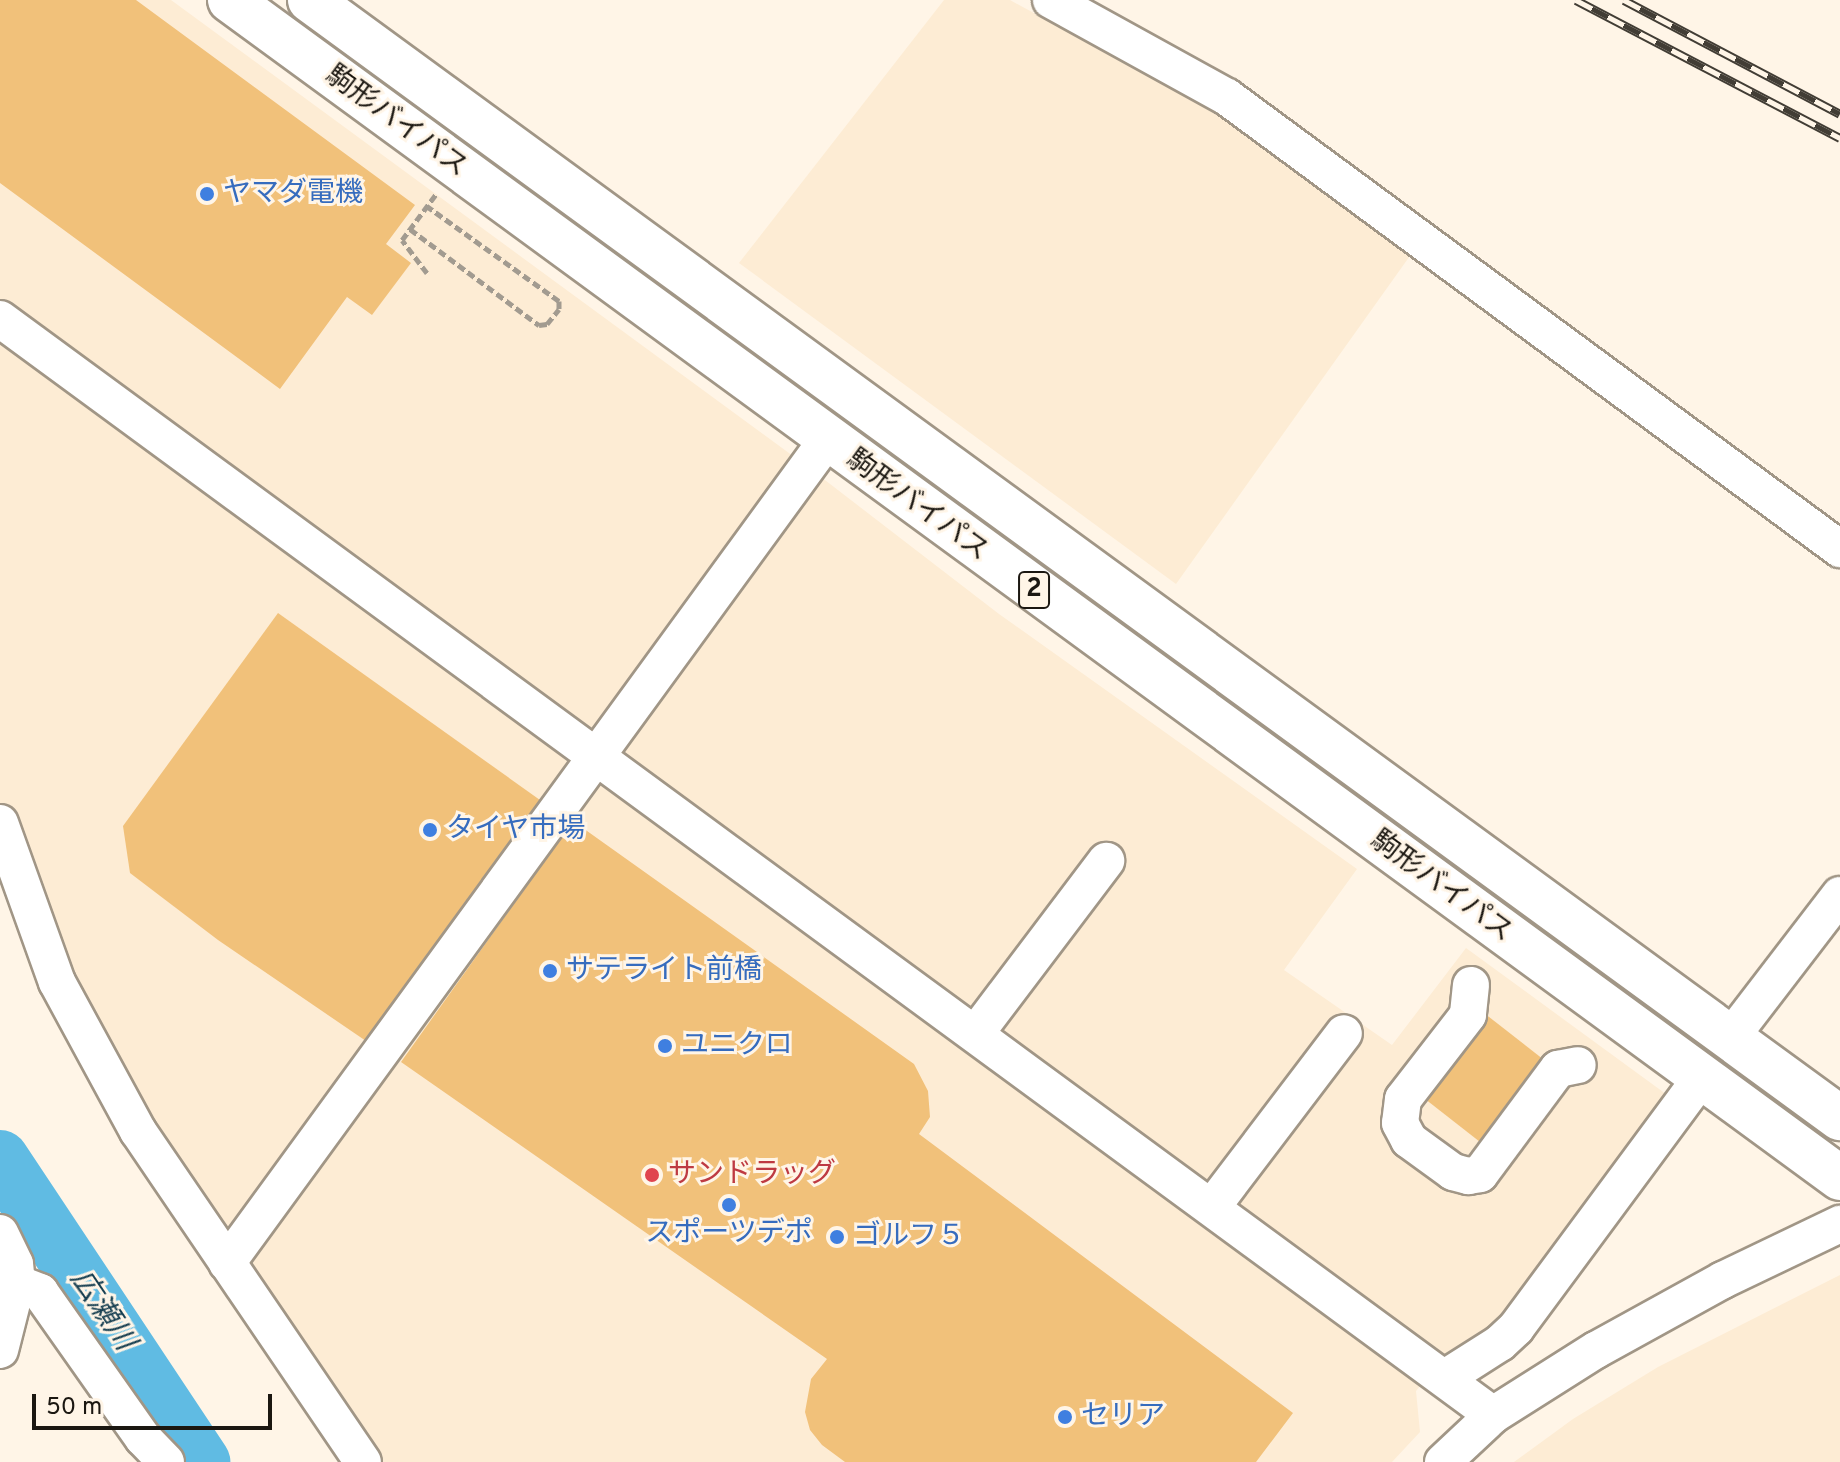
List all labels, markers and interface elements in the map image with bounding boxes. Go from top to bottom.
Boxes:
street label: 駒形バイパス [318,59,474,185]
place label: ヤマダ電機 [223,177,363,211]
marker: ヤマダ電機 [198,185,216,203]
street label: 駒形バイパス [839,443,995,569]
road number: 2 [1018,568,1050,612]
place label: タイヤ市場 [446,813,586,847]
marker: タイヤ市場 [421,821,439,839]
street label: 駒形バイパス [1363,824,1519,950]
place label: サテライト前橋 [566,954,762,988]
marker: サテライト前橋 [541,962,559,980]
place label: ユニクロ [681,1029,793,1063]
marker: ユニクロ [656,1037,674,1055]
place label: サンドラッグ [668,1158,836,1192]
marker: サンドラッグ [643,1166,661,1184]
marker: スポーツデポ [720,1196,738,1214]
place label: スポーツデポ [645,1217,813,1251]
place label: ゴルフ５ [853,1220,965,1254]
marker: ゴルフ５ [828,1228,846,1246]
water label: 広瀬川 [61,1264,141,1358]
scale bar [36,1378,276,1428]
text: 50 m [46,1393,102,1423]
place label: セリア [1081,1400,1165,1434]
marker: セリア [1056,1408,1074,1426]

